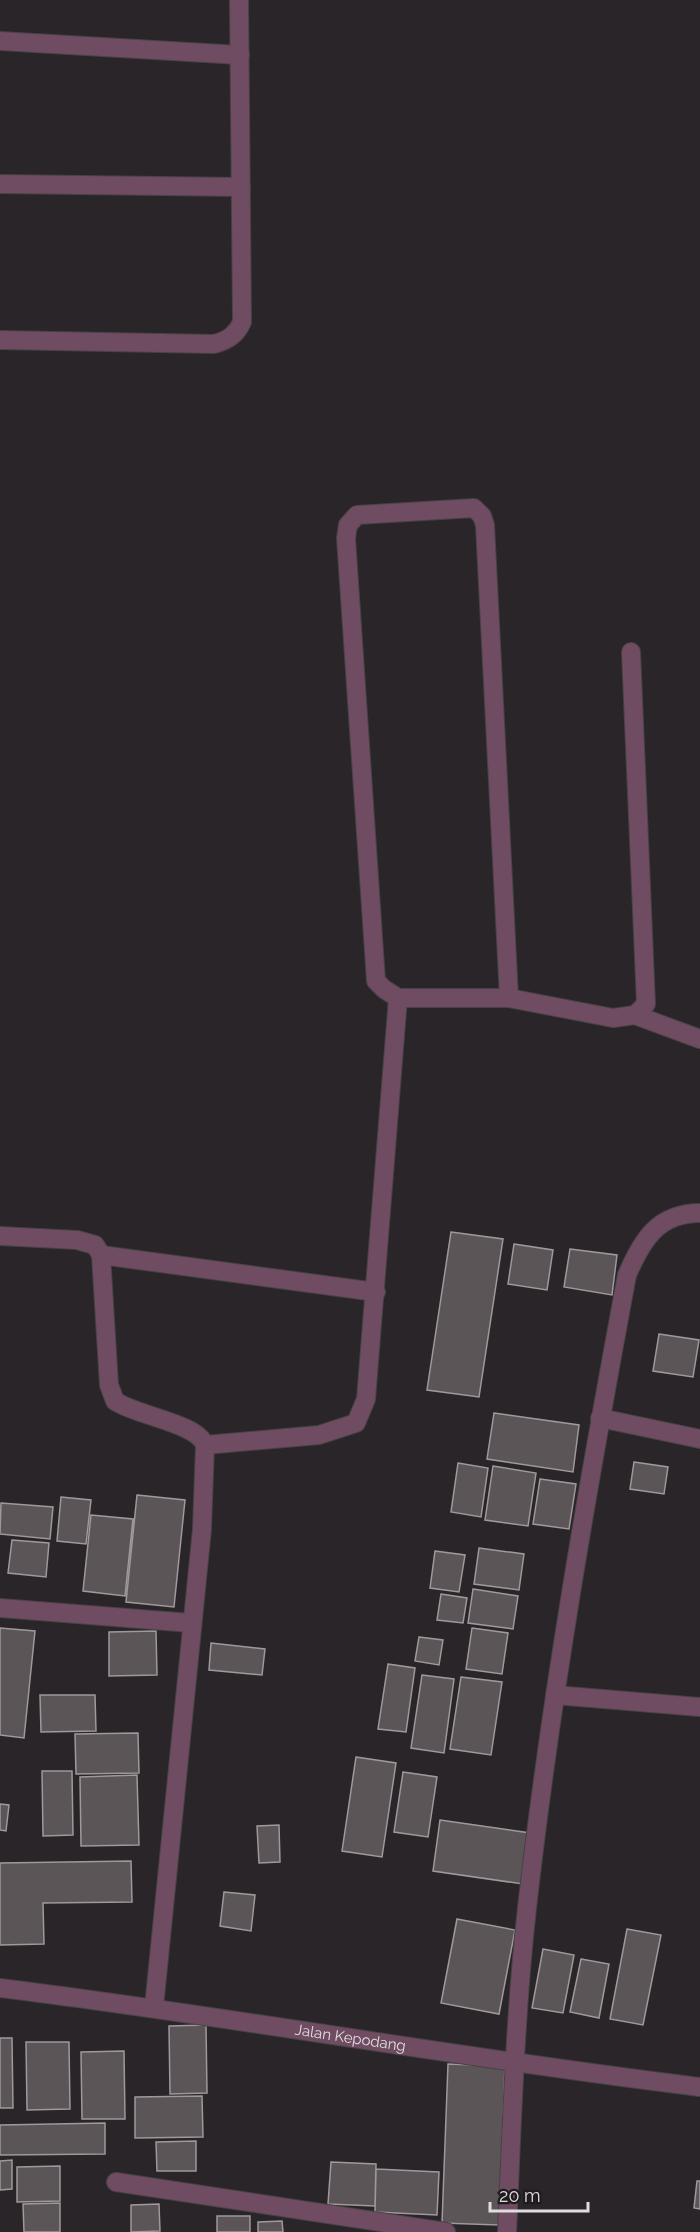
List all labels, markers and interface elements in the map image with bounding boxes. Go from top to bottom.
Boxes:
street label: Jalan Kepodang [294,2021,407,2055]
scale bar [490,2175,588,2213]
text: 20 m [499,2185,541,2206]

